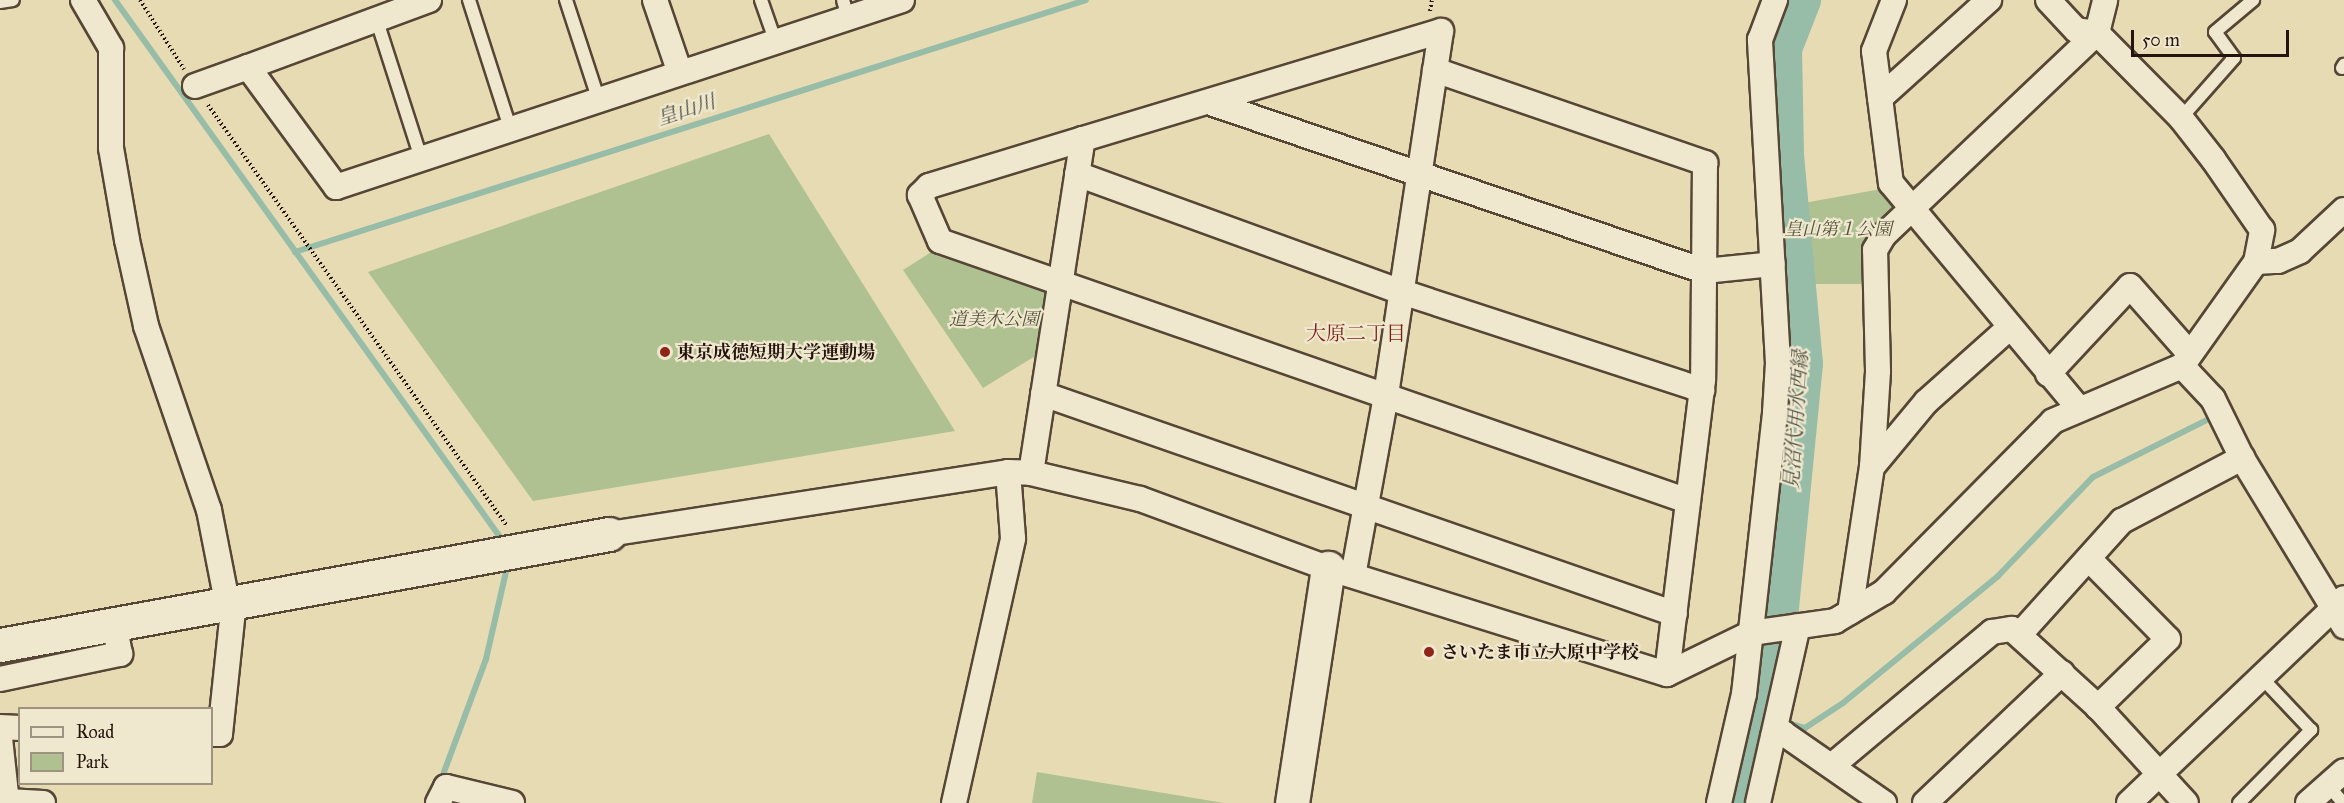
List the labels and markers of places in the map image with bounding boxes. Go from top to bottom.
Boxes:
place label: 東京成徳短期大学運動場 [677,341,875,363]
marker: 東京成徳短期大学運動場 [658,345,672,359]
place label: さいたま市立大原中学校 [1441,641,1639,663]
marker: さいたま市立大原中学校 [1422,645,1436,659]

